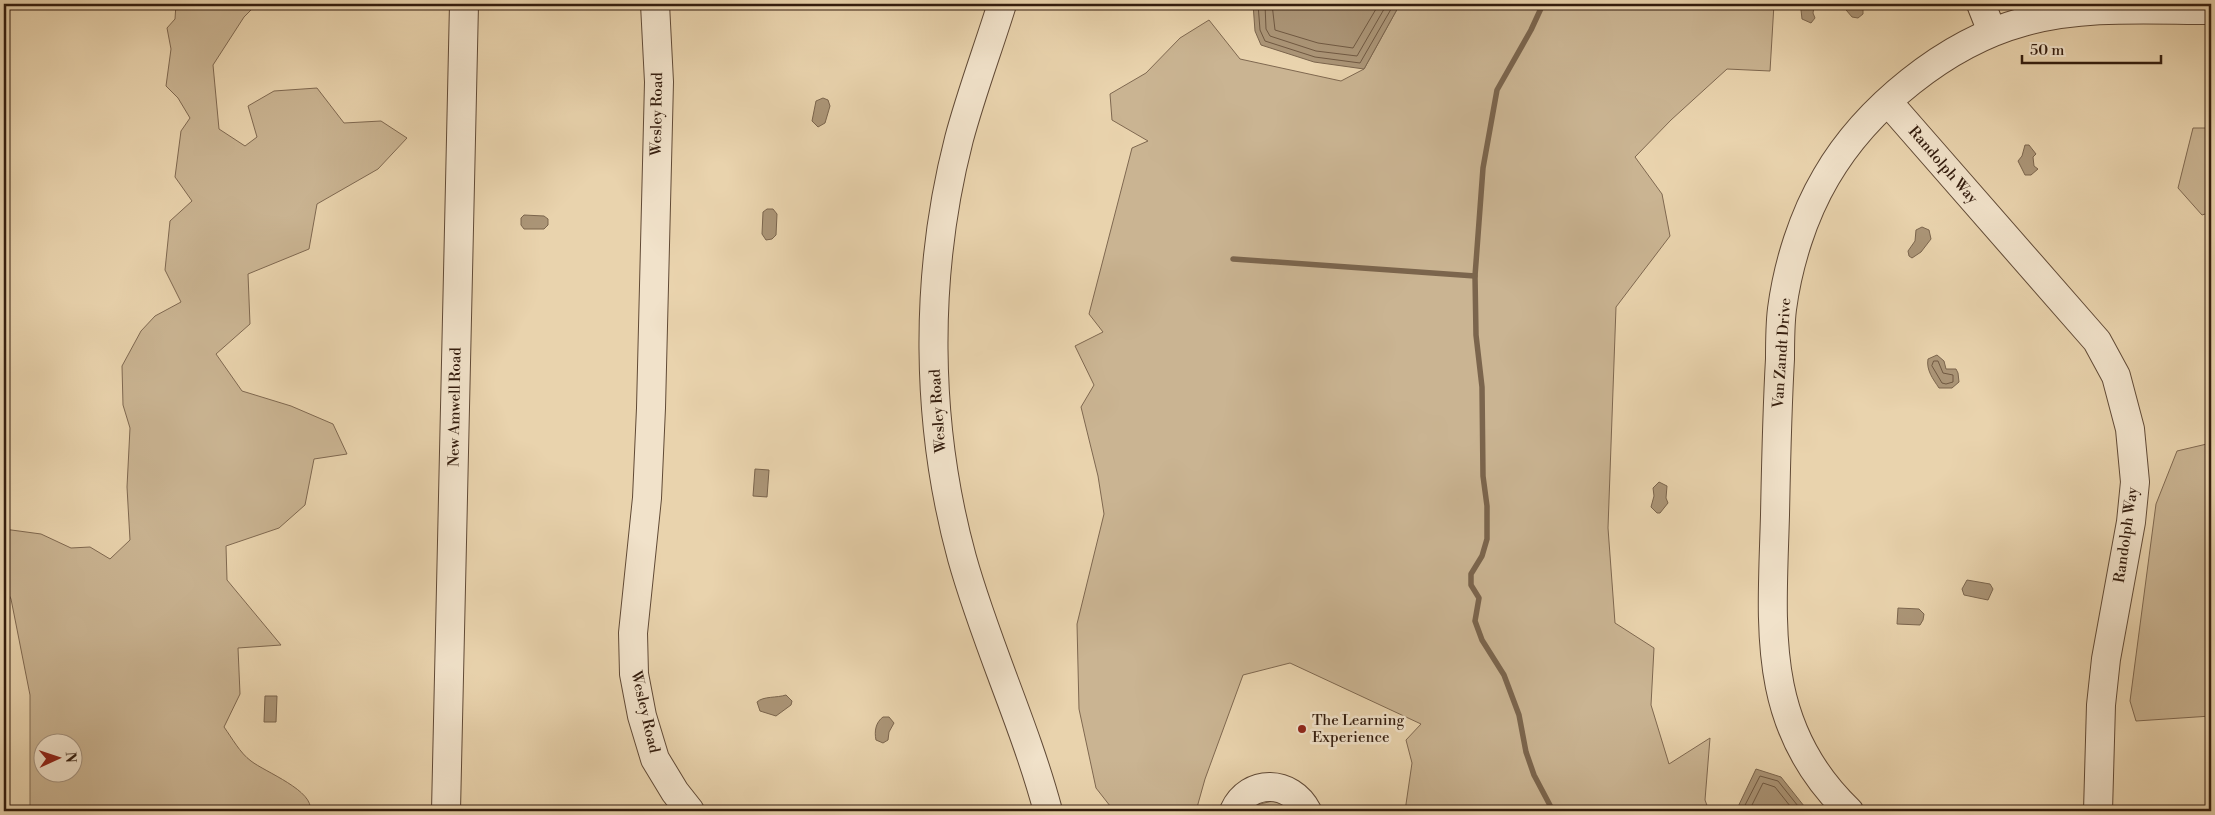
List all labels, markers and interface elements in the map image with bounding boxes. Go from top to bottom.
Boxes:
scale bar [2022,32,2161,64]
text: 50 m [2030,41,2064,60]
street label: Wesley Road [647,71,667,157]
street label: Randolph Way [1904,122,1982,208]
street label: Van Zandt Drive [1769,297,1795,410]
street label: New Amwell Road [444,346,466,467]
street label: Wesley Road [926,368,950,455]
street label: Randolph Way [2110,485,2142,584]
street label: Wesley Road [626,668,664,755]
place label: The Learning Experience [1312,711,1405,747]
marker: The Learning Experience [1296,723,1308,735]
north arrow [32,732,82,782]
text: N [61,751,79,763]

